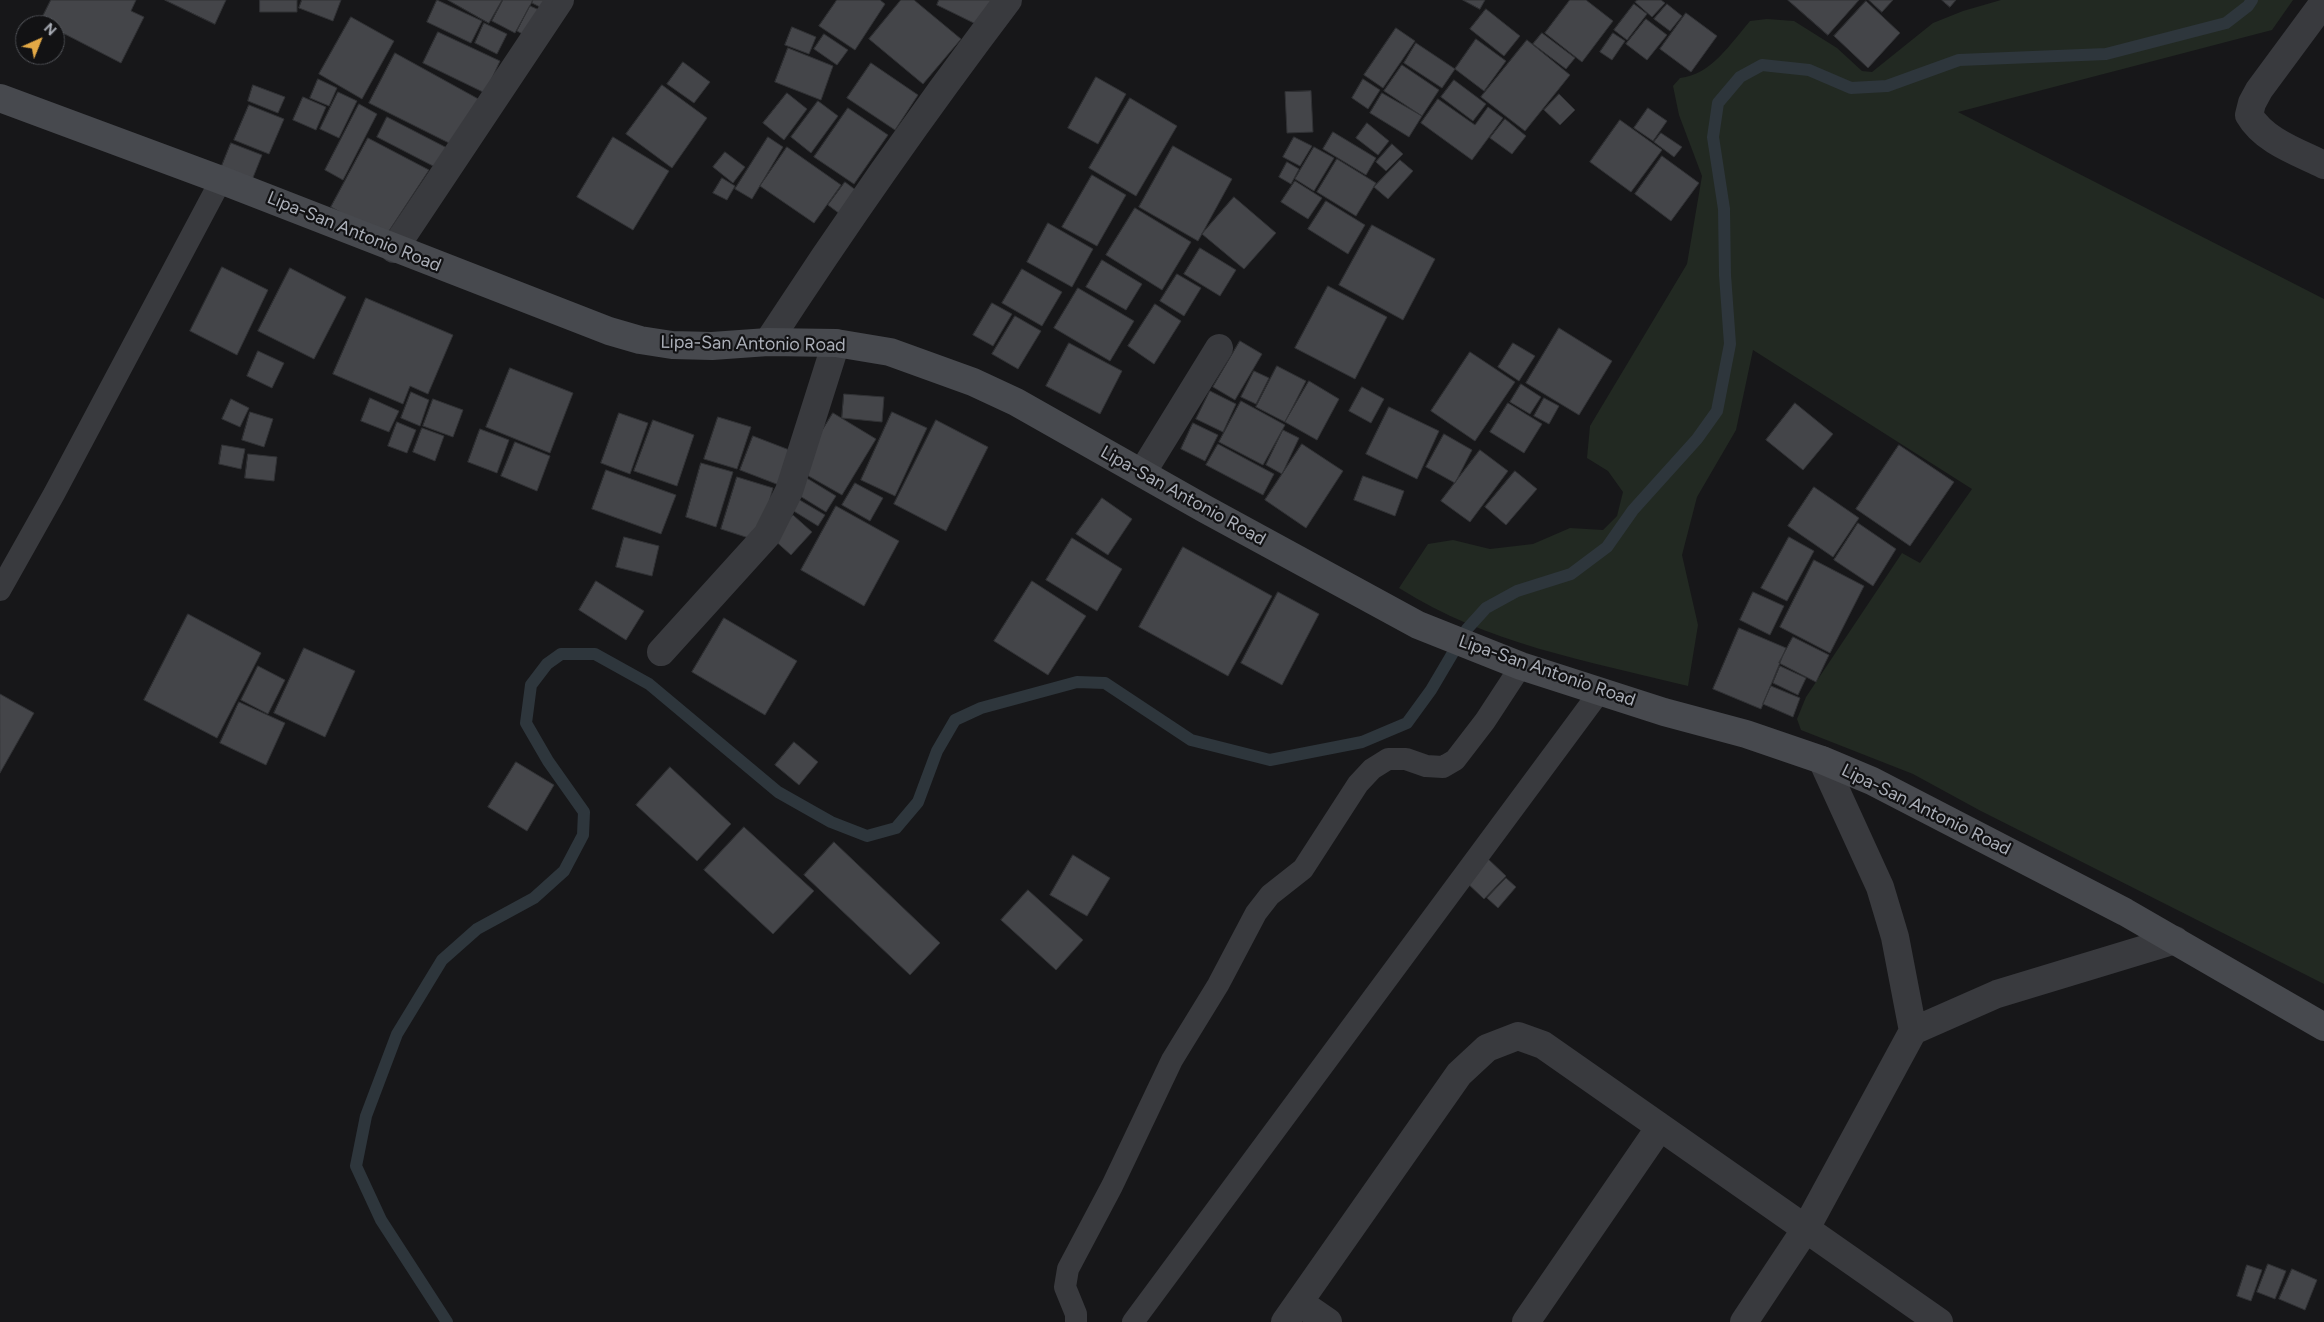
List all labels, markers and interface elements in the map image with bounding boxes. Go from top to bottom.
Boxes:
north arrow [15,15,65,65]
text: N [40,20,60,39]
street label: Lipa-San Antonio Road [264,187,444,277]
street label: Lipa-San Antonio Road [660,332,846,356]
street label: Lipa-San Antonio Road [1097,442,1269,550]
street label: Lipa-San Antonio Road [1456,631,1638,711]
street label: Lipa-San Antonio Road [1838,760,2014,860]

